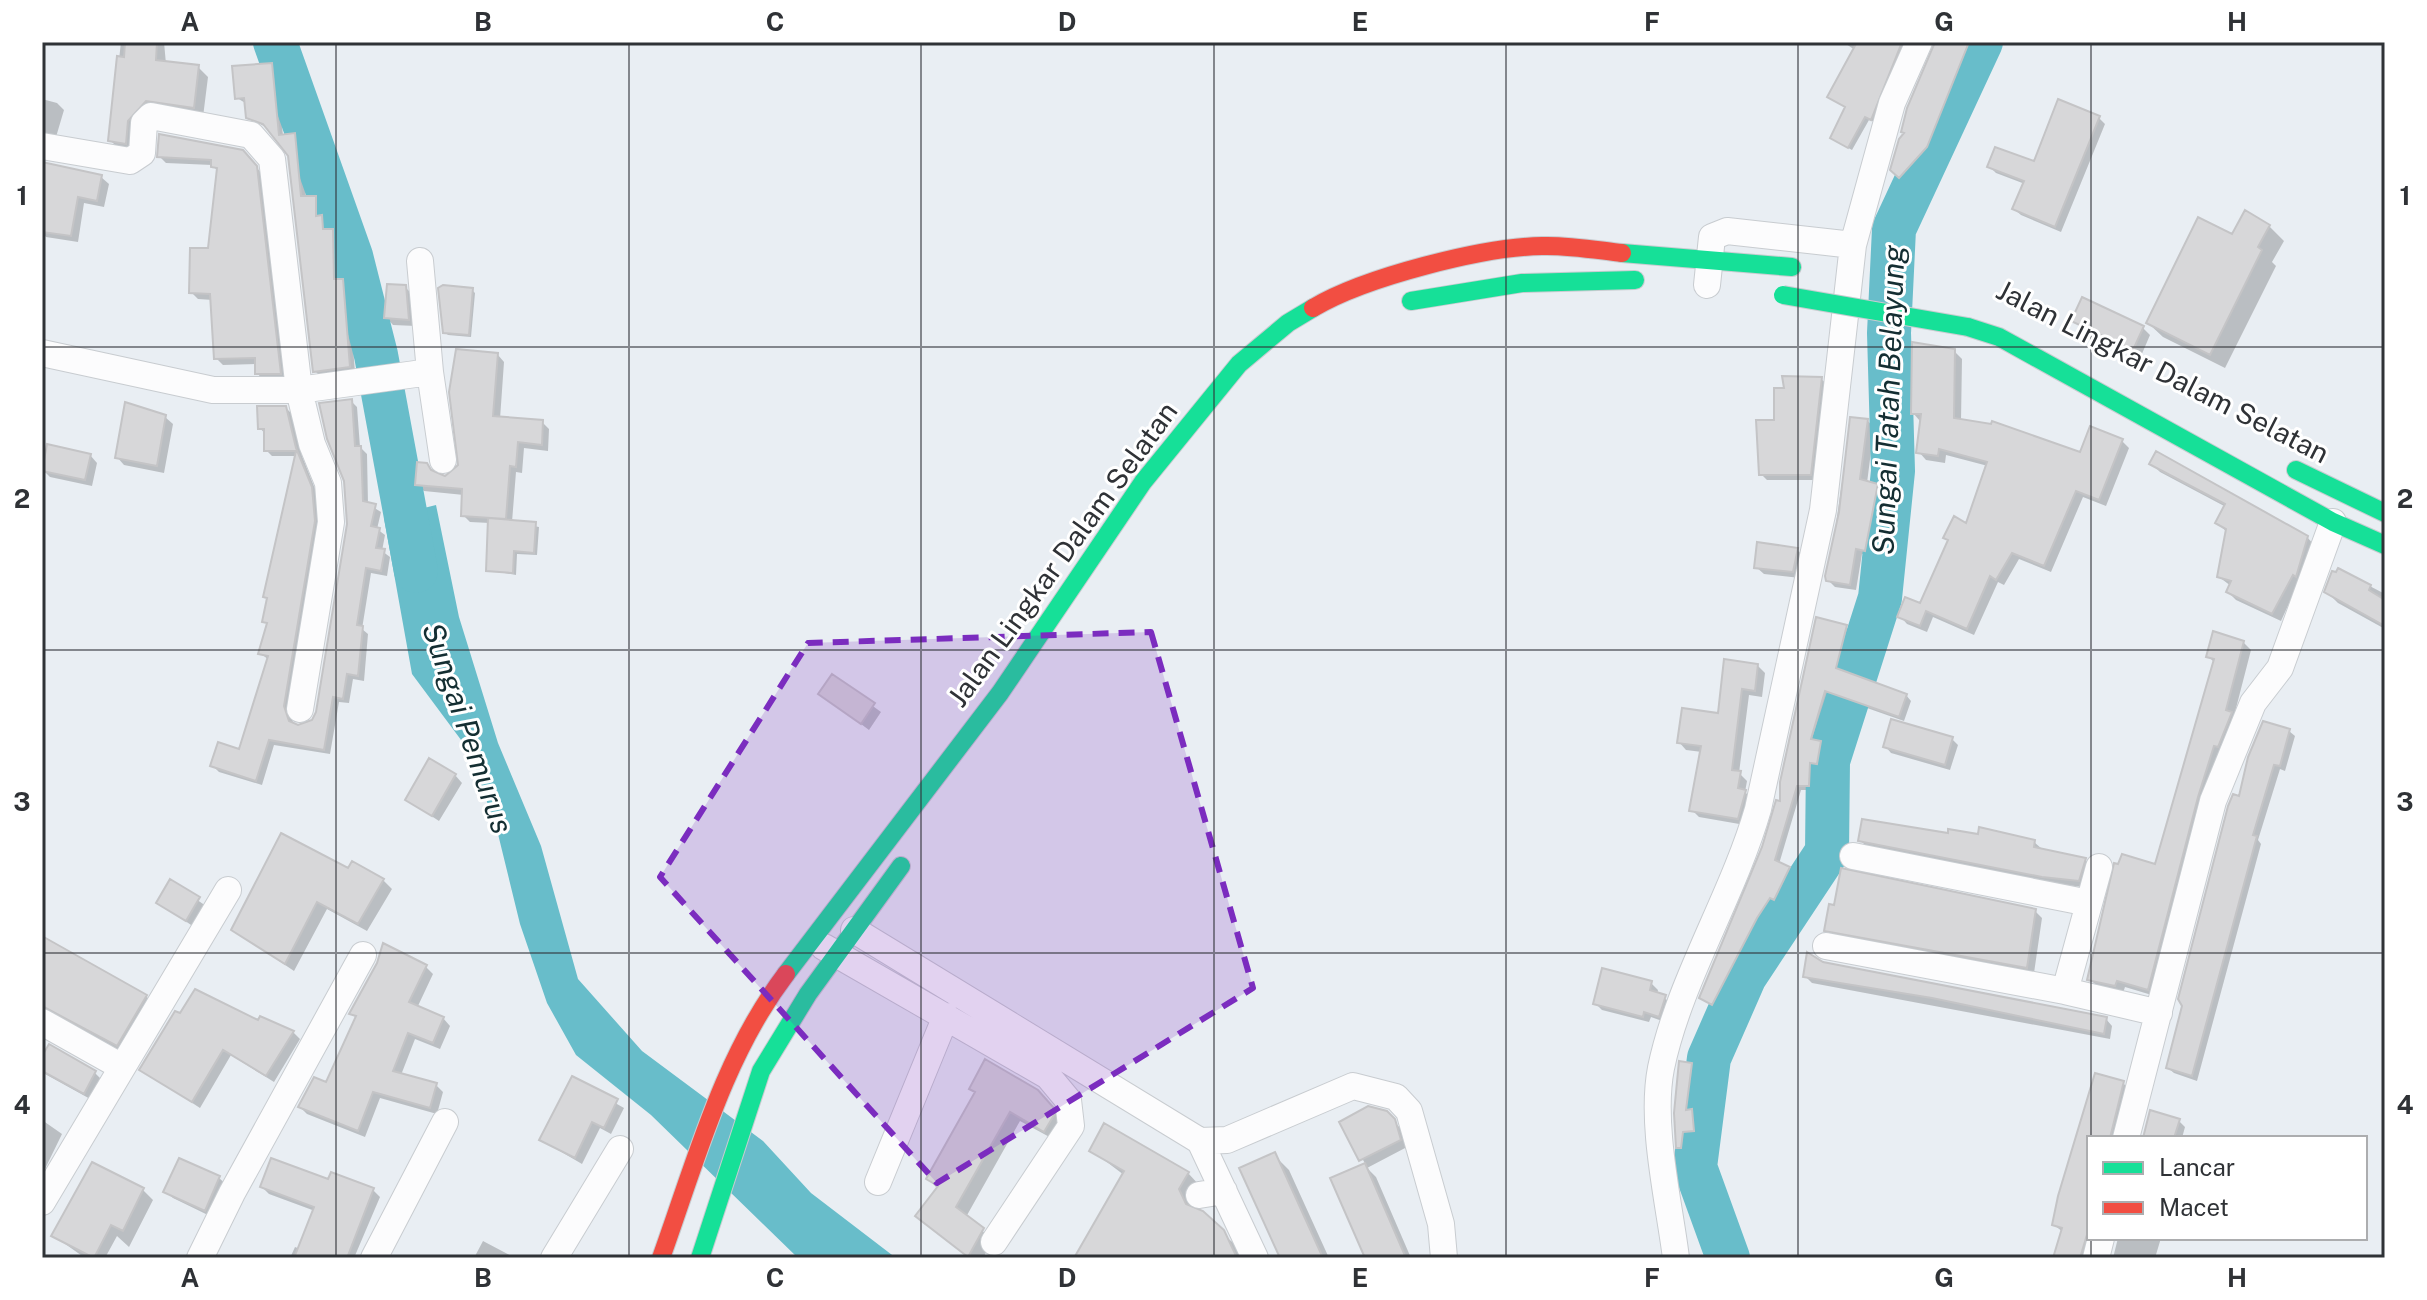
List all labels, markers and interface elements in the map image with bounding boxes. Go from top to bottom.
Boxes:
text: A [181,6,200,37]
text: B [474,6,492,37]
text: C [766,6,784,37]
text: D [1058,6,1076,37]
text: E [1352,6,1368,37]
text: F [1644,6,1660,37]
text: G [1934,6,1954,37]
text: H [2227,6,2247,37]
text: 1 [16,180,28,211]
text: 1 [2399,180,2411,211]
water label: Sungai Tatah Belayung [1865,244,1911,556]
street label: Jalan Lingkar Dalam Selatan [1991,273,2335,469]
street label: Jalan Lingkar Dalam Selatan [940,395,1184,713]
text: 2 [14,483,30,514]
text: 2 [2397,483,2413,514]
water label: Sungai Pemurus [415,618,521,838]
text: 3 [13,786,31,817]
text: 3 [2396,786,2414,817]
text: 4 [13,1089,31,1120]
text: 4 [2396,1089,2414,1120]
legend [2087,1136,2367,1240]
text: Lancar [2159,1153,2235,1181]
text: Macet [2159,1193,2229,1221]
text: A [181,1262,200,1293]
text: B [474,1262,492,1293]
text: C [766,1262,784,1293]
text: D [1058,1262,1076,1293]
text: E [1352,1262,1368,1293]
text: F [1644,1262,1660,1293]
text: G [1934,1262,1954,1293]
text: H [2227,1262,2247,1293]

